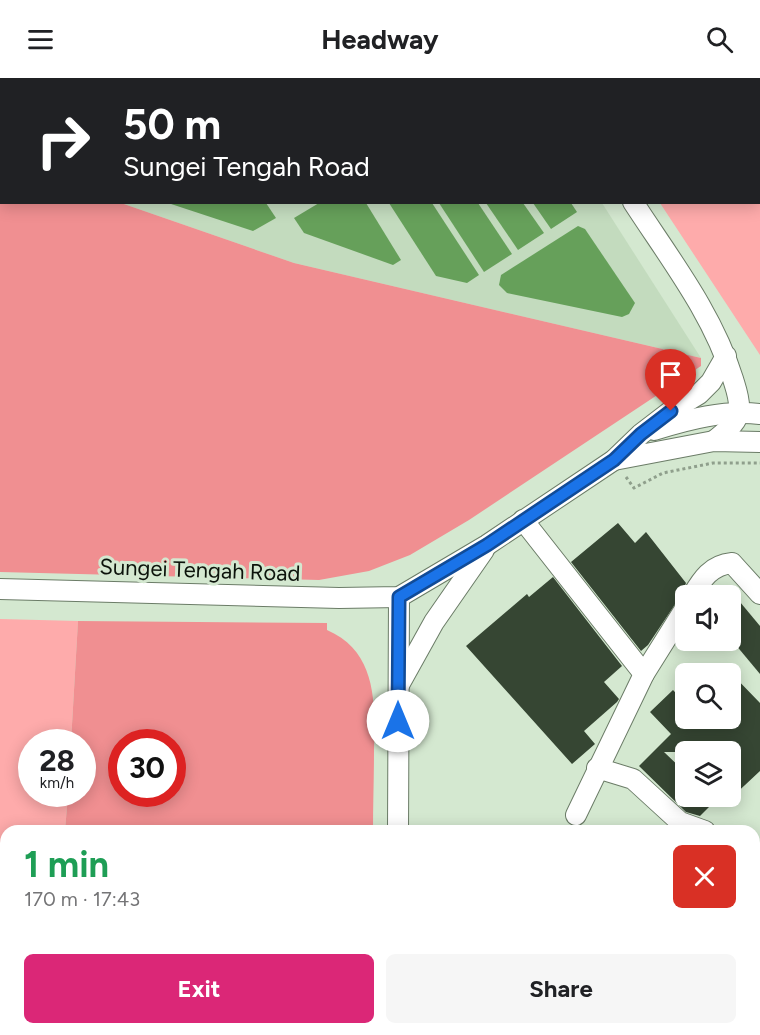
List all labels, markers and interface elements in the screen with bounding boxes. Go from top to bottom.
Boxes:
icon: menu [24,23,57,56]
text: Headway [321,23,439,56]
icon: search [703,23,736,56]
text: 50 m [123,99,221,150]
icon: right [24,102,102,180]
text: Sungei Tengah Road [123,150,370,183]
pin [645,349,696,411]
icon: arrive [654,358,687,391]
street label: Sungei Tengah Road [99,553,301,587]
map controls [675,585,741,807]
button: sound [675,585,741,651]
button: search [675,663,741,729]
position arrow [366,689,430,753]
speed limit sign: 30 [108,729,186,807]
button: layers [675,741,741,807]
text: 28 [39,742,75,779]
text: km/h [40,774,74,792]
text: 1 min [24,843,109,886]
button: close [673,845,736,908]
text: 170 m · 17:43 [24,887,140,911]
button: Exit [24,954,374,1023]
button: Share [386,954,736,1023]

